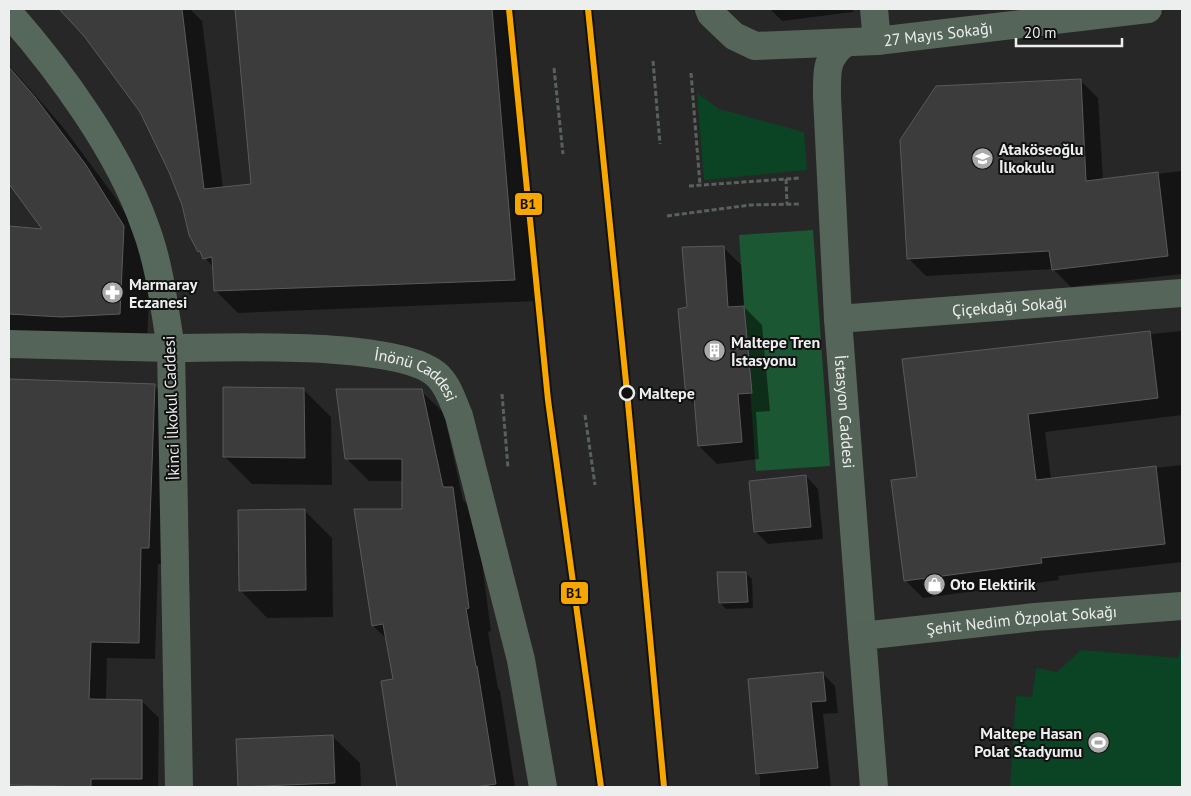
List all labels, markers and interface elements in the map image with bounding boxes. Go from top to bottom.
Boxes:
scale bar [1016,15,1122,47]
street label: 27 Mayıs Sokağı [882,17,994,50]
text: 20 m [1024,23,1057,42]
place label: Ataköseoğlu İlkokulu [999,139,1083,177]
school or university icon: Ataköseoğlu İlkokulu [971,146,995,170]
line badge: B1 [514,192,543,216]
text: B1 [520,195,536,213]
place label: Marmaray Eczanesi [129,274,198,312]
pharmacy icon: Marmaray Eczanesi [101,281,125,305]
street label: Çiçekdağı Sokağı [951,292,1068,320]
place label: Maltepe Tren İstasyonu [731,332,820,370]
street label: İkinci İlkokul Caddesi [158,335,184,481]
building icon: Maltepe Tren İstasyonu [703,339,727,363]
street label: İnönü Caddesi [373,344,462,404]
street label: İstasyon Caddesi [831,354,859,469]
place label: Maltepe [639,383,695,403]
marker: Maltepe [619,385,635,401]
shop icon: Oto Elektirik [922,572,946,596]
place label: Oto Elektirik [950,574,1036,594]
line badge: B1 [560,581,589,605]
text: B1 [566,584,582,602]
street label: Şehit Nedim Özpolat Sokağı [925,601,1118,639]
place label: Maltepe Hasan Polat Stadyumu [974,723,1082,761]
sports icon: Maltepe Hasan Polat Stadyumu [1086,730,1110,754]

